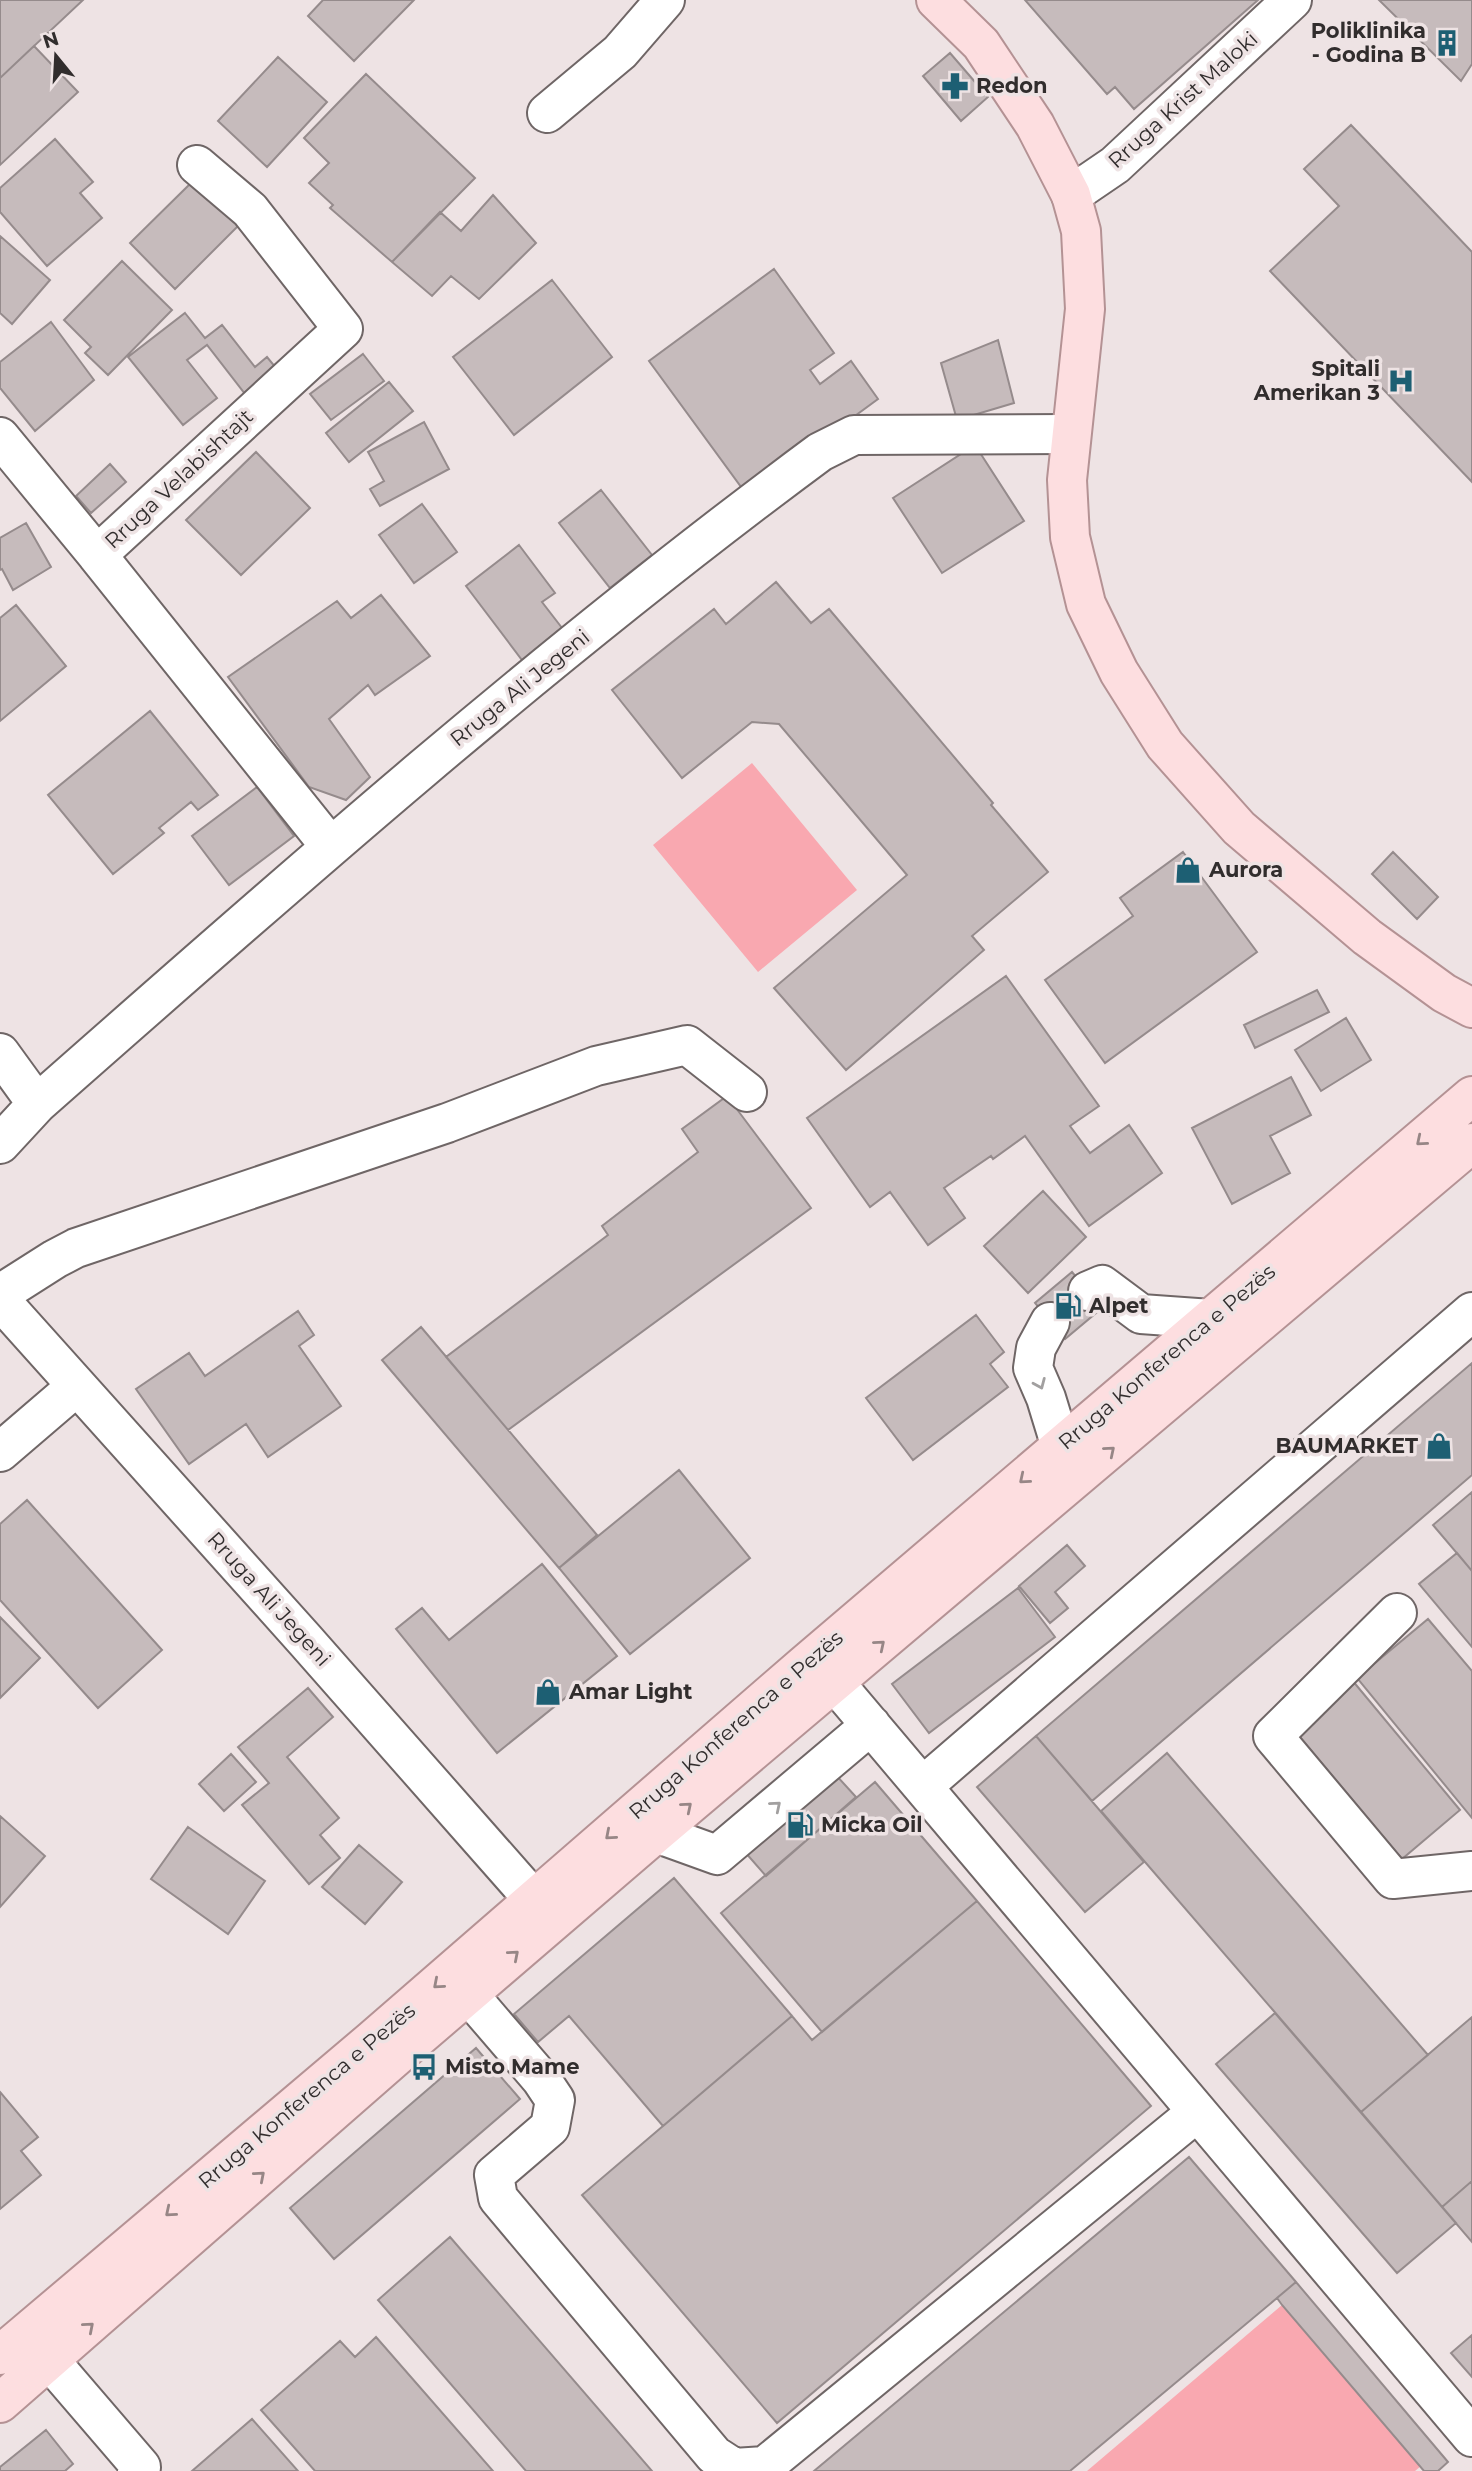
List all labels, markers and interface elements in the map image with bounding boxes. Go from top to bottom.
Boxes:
place label: Poliklinika - Godina B [1311,18,1426,67]
north arrow [21,21,91,91]
street label: Rruga Krist Maloki [1103,26,1263,173]
text: N [40,27,62,54]
building icon: Poliklinika - Godina B [1432,28,1462,58]
pharmacy icon: Redon [940,71,970,101]
place label: Redon [976,73,1047,98]
place label: Spitali Amerikan 3 [1253,356,1380,405]
hospital icon: Spitali Amerikan 3 [1386,366,1416,396]
street label: Rruga Velabishtajt [99,404,258,554]
street label: Rruga Ali Jegeni [445,624,594,751]
shop icon: Aurora [1173,855,1203,885]
place label: Aurora [1208,857,1283,882]
one-way arrow [1416,1133,1429,1145]
street label: Rruga Konferenca e Pezës [1053,1259,1280,1455]
fuel station icon: Alpet [1053,1291,1083,1321]
place label: Alpet [1088,1293,1148,1318]
one-way arrow [1032,1376,1046,1389]
shop icon: BAUMARKET [1424,1431,1454,1461]
place label: BAUMARKET [1275,1433,1418,1458]
one-way arrow [1102,1447,1115,1459]
one-way arrow [1019,1471,1032,1483]
street label: Rruga Ali Jegeni [203,1526,336,1671]
street label: Rruga Konferenca e Pezës [624,1625,848,1824]
one-way arrow [872,1641,885,1653]
shop icon: Amar Light [533,1677,563,1707]
place label: Amar Light [568,1679,692,1704]
one-way arrow [767,1802,780,1814]
one-way arrow [679,1803,692,1815]
fuel station icon: Micka Oil [785,1810,815,1840]
place label: Micka Oil [821,1812,923,1837]
one-way arrow [605,1827,618,1839]
one-way arrow [506,1951,519,1963]
one-way arrow [433,1976,446,1988]
street label: Rruga Konferenca e Pezës [193,1998,420,2194]
bus stop icon: Misto Mame [409,2052,439,2082]
place label: Misto Mame [445,2054,579,2079]
one-way arrow [252,2172,265,2185]
one-way arrow [165,2204,178,2216]
one-way arrow [81,2323,94,2335]

